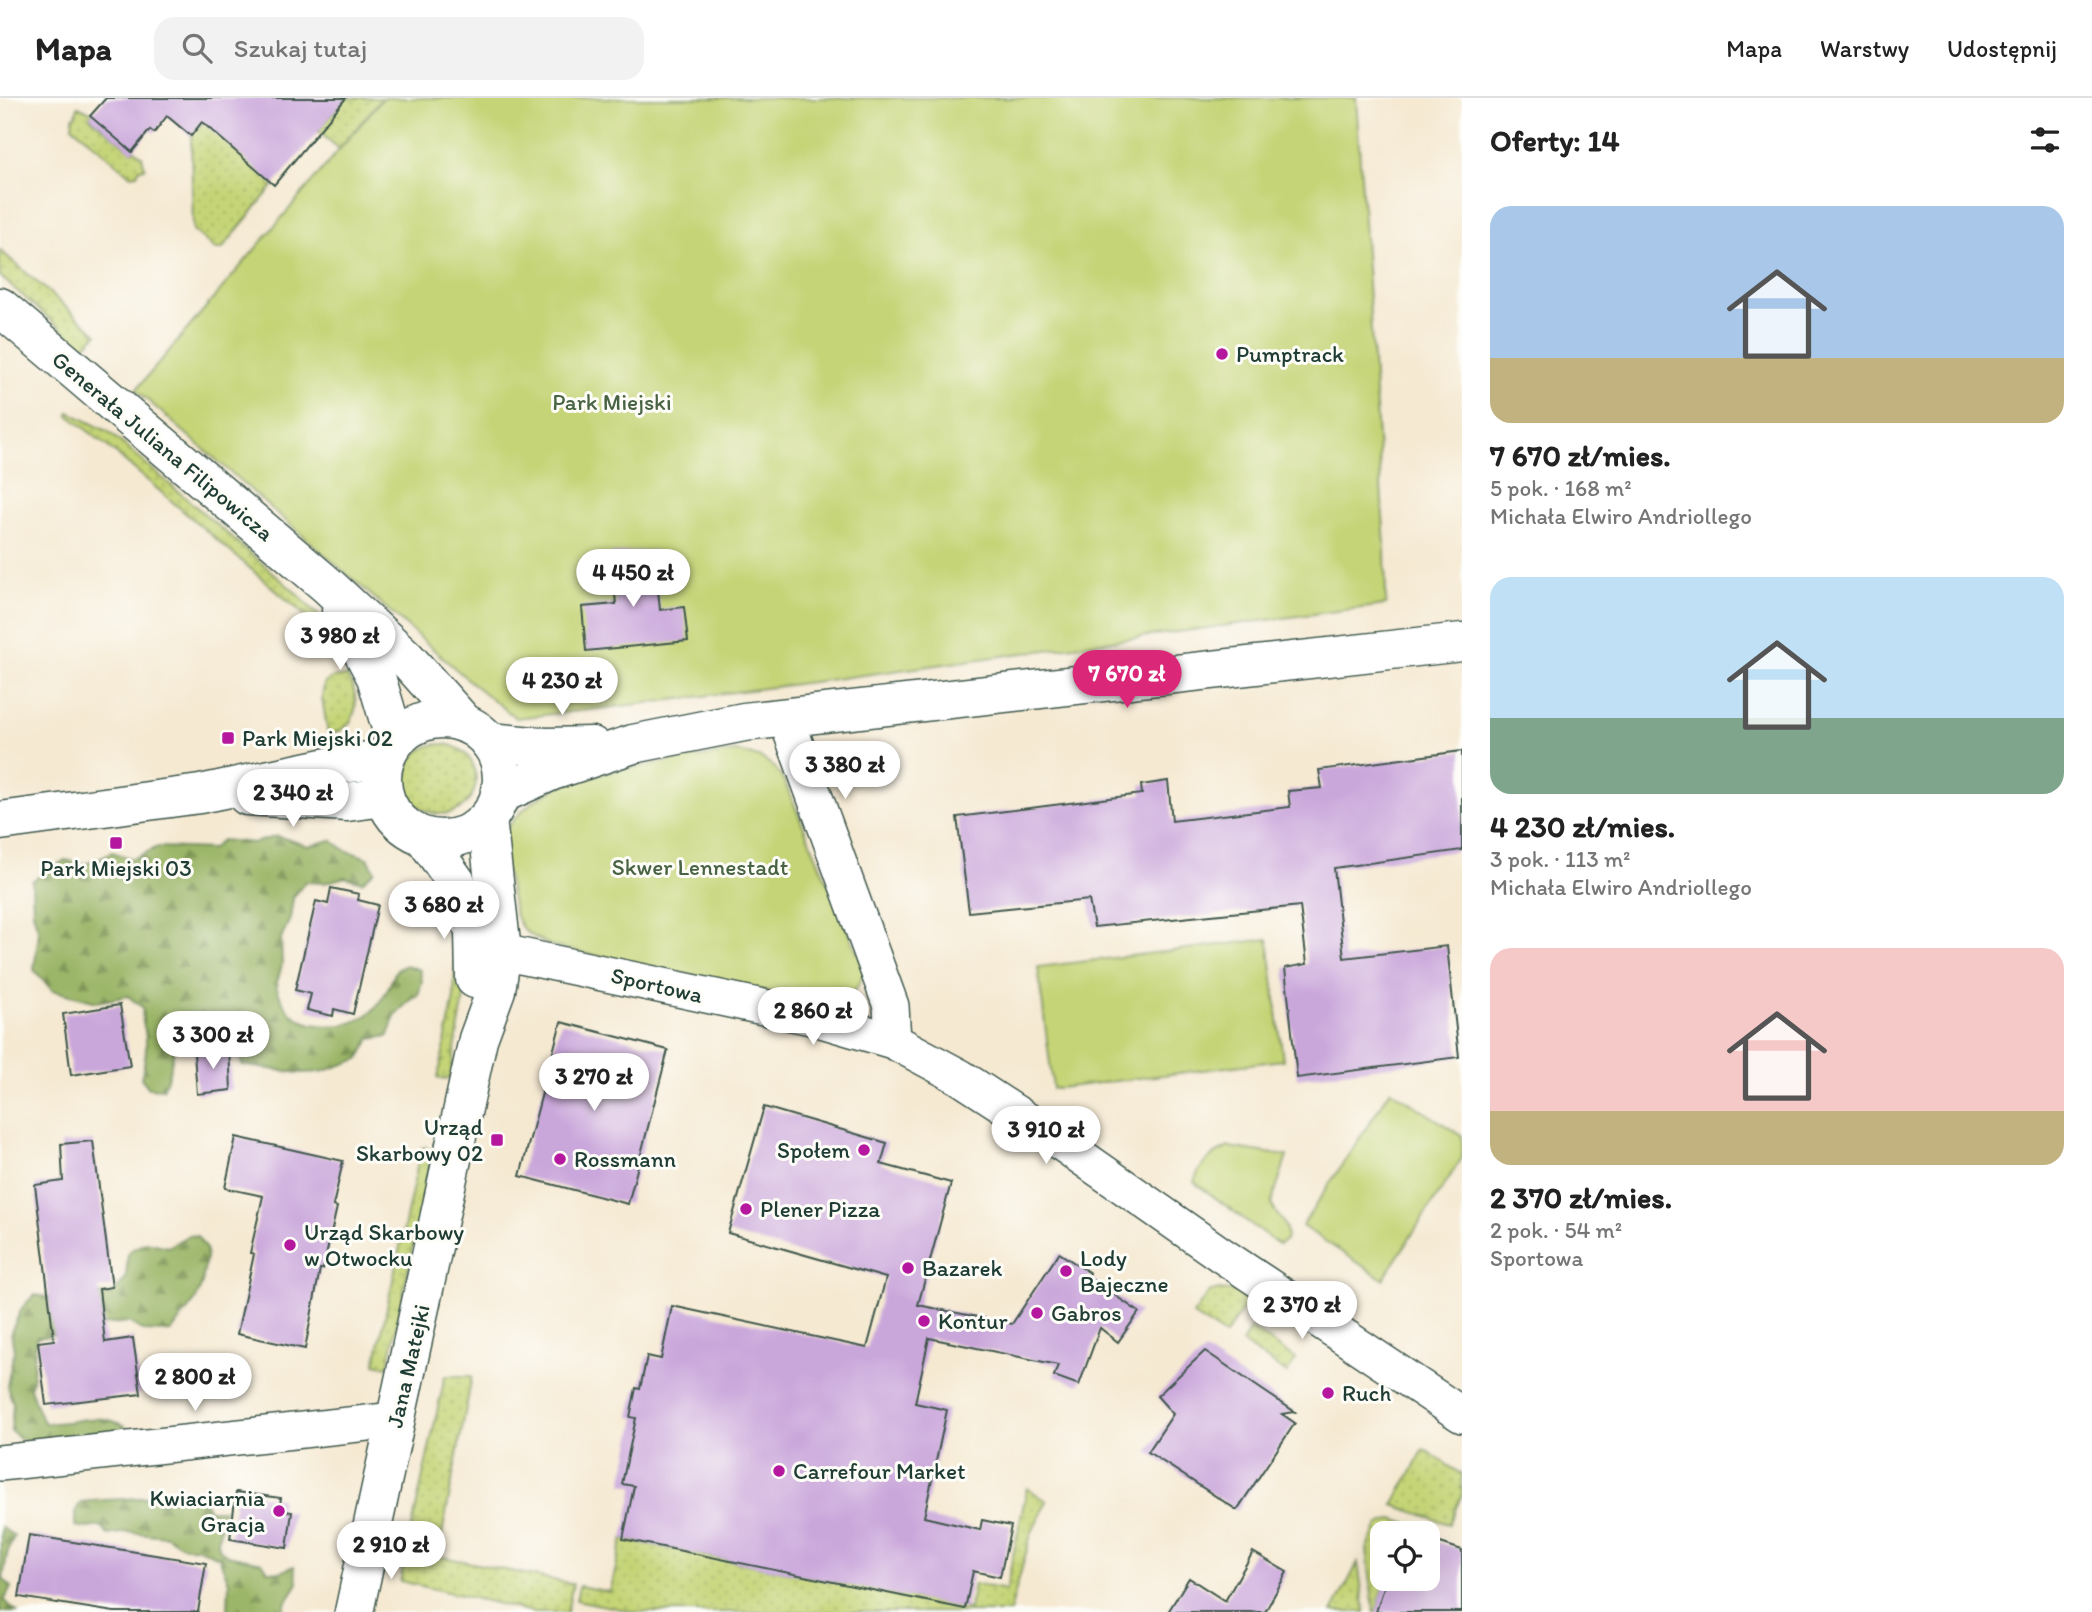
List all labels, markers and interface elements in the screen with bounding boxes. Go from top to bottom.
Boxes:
search box [154,17,644,80]
text: Mapa [35,29,112,68]
icon: search [178,29,216,67]
text: Szukaj tutaj [234,32,367,64]
text: Mapa [1726,34,1782,63]
text: Warstwy [1820,34,1909,63]
text: Udostępnij [1947,34,2057,63]
icon: filters [2026,121,2064,159]
text: Oferty: 14 [1490,122,1619,159]
icon: home [1714,251,1840,377]
place label: Pumptrack [1236,340,1344,368]
street label: Generała Juliana Filipowicza [46,345,280,547]
marker: Pumptrack [1214,346,1230,362]
park label: Park Miejski [552,388,672,416]
text: 7 670 zł/mies. [1490,437,1671,474]
text: 5 pok. · 168 m² [1490,474,1632,502]
text: Michała Elwiro Andriollego [1490,502,1752,530]
pin: 4 450 zł [561,550,705,609]
text: 4 450 zł [592,558,674,586]
pin: 3 980 zł [268,612,412,672]
text: 3 980 zł [301,621,379,649]
icon: home [1714,622,1840,748]
pin: 7 670 zł [1055,650,1199,710]
pin: 4 230 zł [490,658,634,717]
text: 7 670 zł [1089,659,1165,687]
text: 4 230 zł [522,666,602,694]
place label: Park Miejski 02 [242,724,393,752]
marker: Park Miejski 02 [220,730,236,746]
pin: 3 380 zł [773,742,917,801]
text: 3 380 zł [805,750,885,778]
pin: 2 340 zł [221,770,365,829]
text: 2 340 zł [253,778,333,806]
text: 4 230 zł/mies. [1490,808,1675,845]
marker: Park Miejski 03 [108,835,124,851]
text: 3 pok. · 113 m² [1490,845,1630,873]
park label: Skwer Lennestadt [612,853,789,881]
place label: Park Miejski 03 [40,854,192,882]
text: Michała Elwiro Andriollego [1490,873,1752,901]
pin: 3 680 zł [372,882,516,941]
text: 3 680 zł [404,890,484,918]
street label: Sportowa [608,961,706,1009]
pin: 2 860 zł [741,988,885,1047]
icon: home [1714,993,1840,1119]
text: 2 860 zł [774,996,852,1024]
pin: 3 300 zł [141,1012,285,1071]
text: 3 300 zł [172,1020,254,1048]
pin: 3 270 zł [522,1054,666,1113]
text: 3 270 zł [555,1062,633,1090]
pin: 3 910 zł [974,1107,1118,1166]
place label: Urząd Skarbowy 02 [356,1113,483,1167]
text: 3 910 zł [1007,1115,1085,1143]
marker: Urząd Skarbowy 02 [489,1132,505,1148]
place label: Społem [777,1136,850,1164]
marker: Społem [856,1142,872,1158]
place label: Rossmann [574,1145,676,1173]
marker: Rossmann [552,1151,568,1167]
text: 2 370 zł/mies. [1490,1179,1672,1216]
place label: Plener Pizza [760,1195,880,1223]
marker: Plener Pizza [738,1201,754,1217]
text: 2 pok. · 54 m² [1490,1216,1622,1244]
place label: Urząd Skarbowy w Otwocku [304,1218,464,1272]
marker: Urząd Skarbowy w Otwocku [282,1237,298,1253]
place label: Lody Bajeczne [1080,1244,1169,1298]
text: Sportowa [1490,1244,1583,1272]
place label: Bazarek [922,1254,1003,1282]
marker: Bazarek [900,1260,916,1276]
marker: Lody Bajeczne [1058,1263,1074,1279]
pin: 2 370 zł [1230,1282,1374,1341]
text: 2 370 zł [1263,1290,1341,1318]
place label: Gabros [1051,1299,1122,1327]
street label: Jana Matejki [380,1302,436,1430]
marker: Gabros [1029,1305,1045,1321]
place label: Kontur [938,1307,1008,1335]
marker: Kontur [916,1313,932,1329]
pin: 2 800 zł [123,1354,267,1413]
text: 2 800 zł [155,1362,235,1390]
place label: Ruch [1342,1379,1391,1407]
marker: Ruch [1320,1385,1336,1401]
place label: Carrefour Market [793,1457,966,1485]
marker: Carrefour Market [771,1463,787,1479]
place label: Kwiaciarnia Gracja [150,1484,265,1538]
marker: Kwiaciarnia Gracja [271,1503,287,1519]
map controls [1370,1521,1440,1591]
button: locate [1370,1521,1440,1591]
pin: 2 910 zł [319,1522,463,1581]
text: 2 910 zł [353,1530,429,1558]

